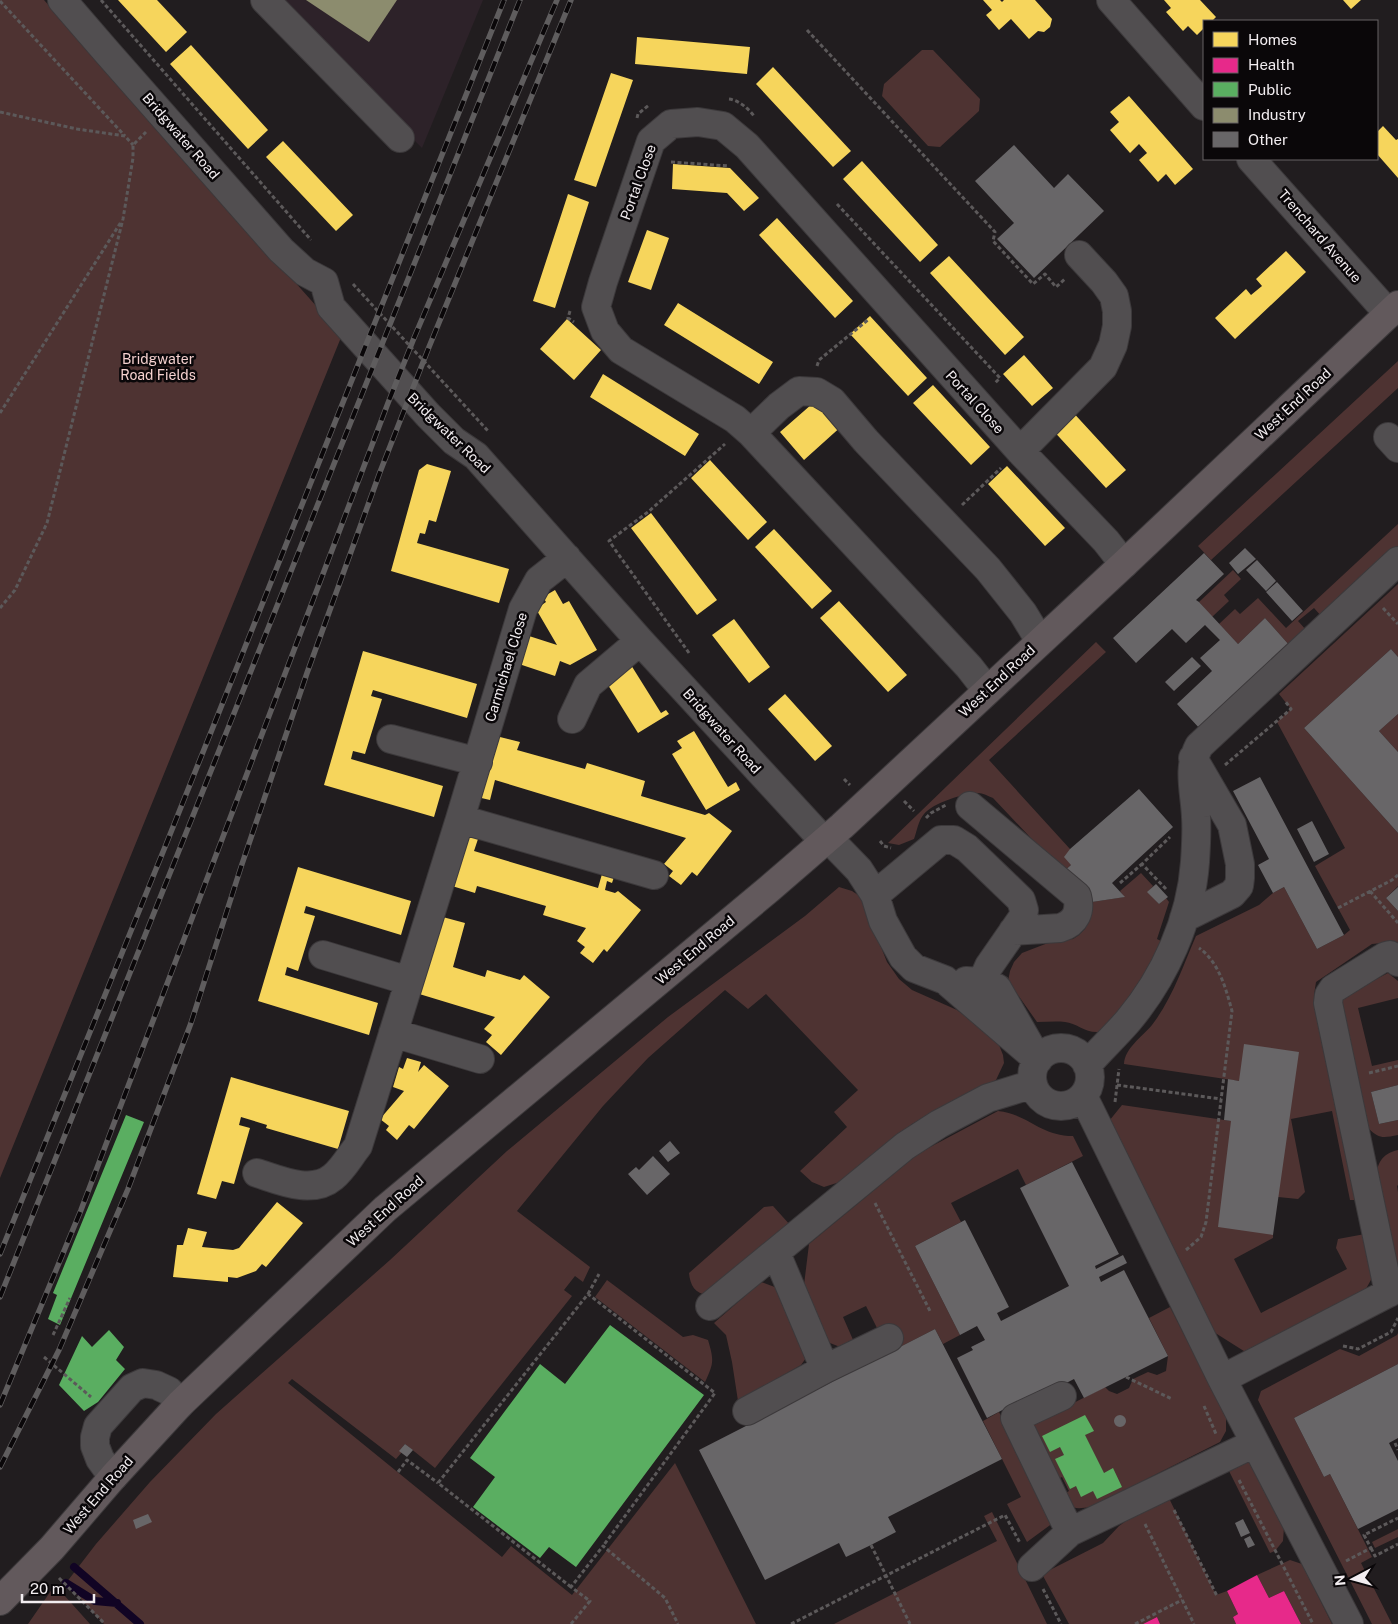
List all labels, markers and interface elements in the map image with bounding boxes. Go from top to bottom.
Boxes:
legend [1203,20,1378,160]
text: Homes [1248,31,1297,48]
text: Health [1248,56,1295,73]
text: Public [1248,81,1292,98]
street label: Bridgwater Road [139,90,223,182]
text: Industry [1248,106,1306,123]
text: Other [1248,131,1288,148]
street label: Portal Close [617,142,659,222]
street label: Trenchard Avenue [1275,186,1365,286]
park label: Bridgwater Road Fields [120,351,196,383]
street label: West End Road [1252,365,1334,443]
street label: Portal Close [943,367,1007,437]
street label: Bridgwater Road [404,389,494,477]
street label: Carmichael Close [482,610,530,724]
street label: West End Road [956,642,1038,720]
street label: Bridgwater Road [680,685,764,777]
street label: West End Road [652,912,738,988]
street label: West End Road [343,1172,427,1250]
street label: West End Road [60,1453,136,1537]
north arrow [1328,1554,1378,1604]
scale bar [22,1572,95,1604]
text: N [1332,1574,1349,1587]
text: 20 m [30,1580,65,1597]

